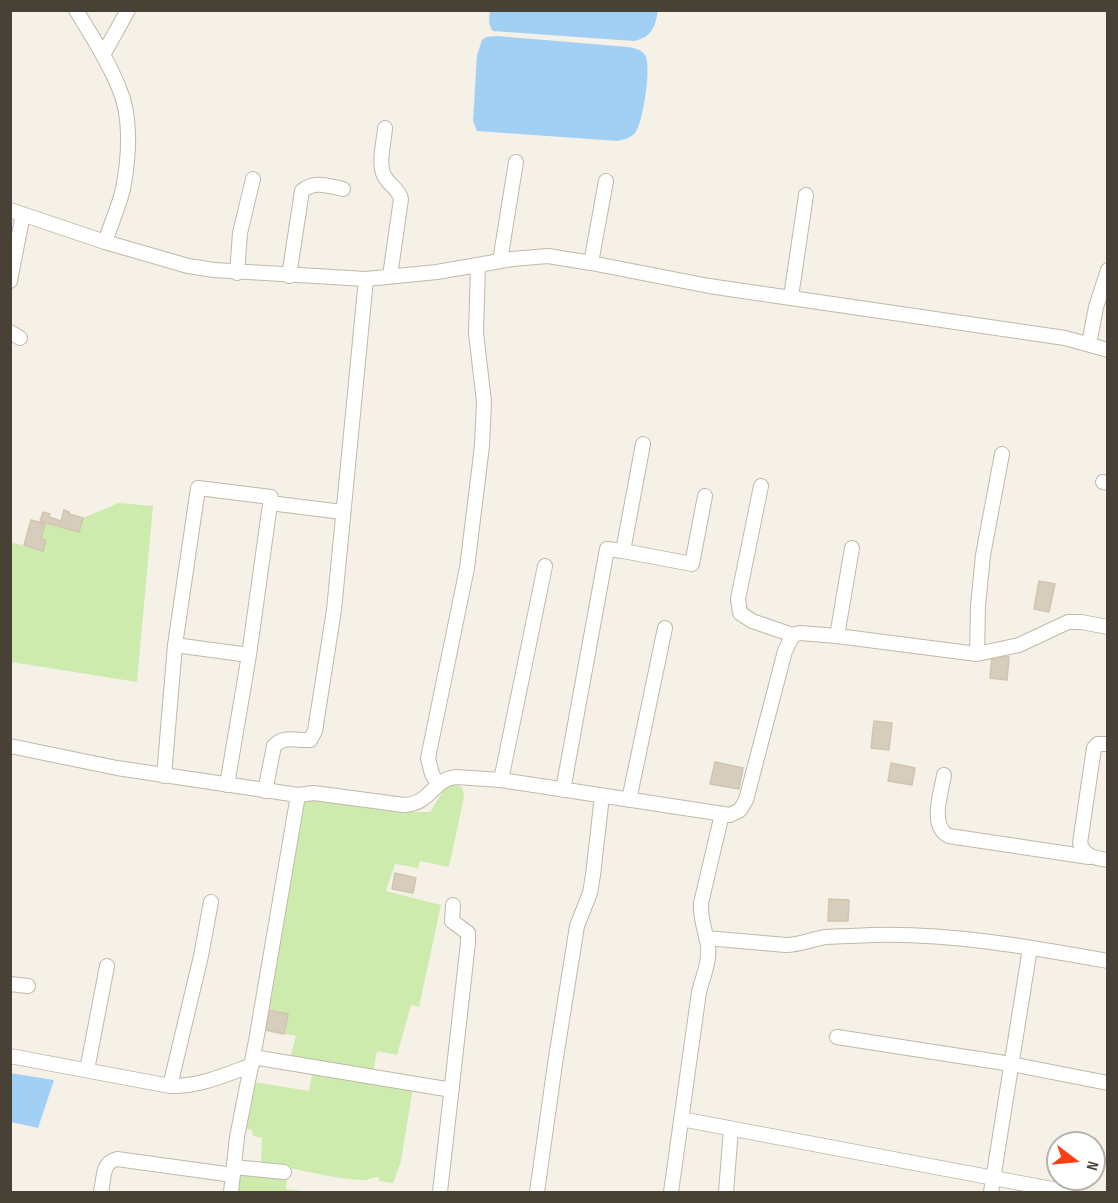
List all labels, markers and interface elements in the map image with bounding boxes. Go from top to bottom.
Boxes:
north arrow [1046,1131,1106,1191]
text: N [1082,1159,1102,1172]

